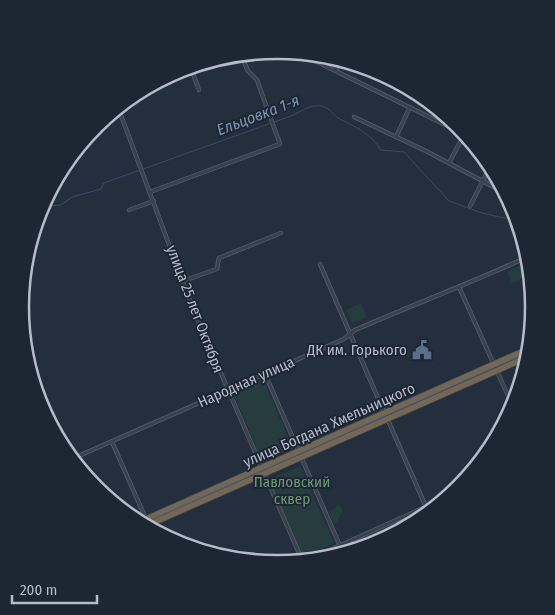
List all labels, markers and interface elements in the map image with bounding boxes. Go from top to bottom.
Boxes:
water label: Ельцовка 1-я [214,90,302,139]
street label: улица 25 лет Октября [162,243,228,375]
public building icon: ДК им. Горького [411,339,433,361]
place label: ДК им. Горького [306,341,407,359]
street label: Народная улица [195,353,297,411]
street label: улица Богдана Хмельницкого [240,379,418,471]
park label: Павловский сквер [254,473,330,508]
scale bar [12,572,98,604]
text: 200 m [20,581,57,599]

